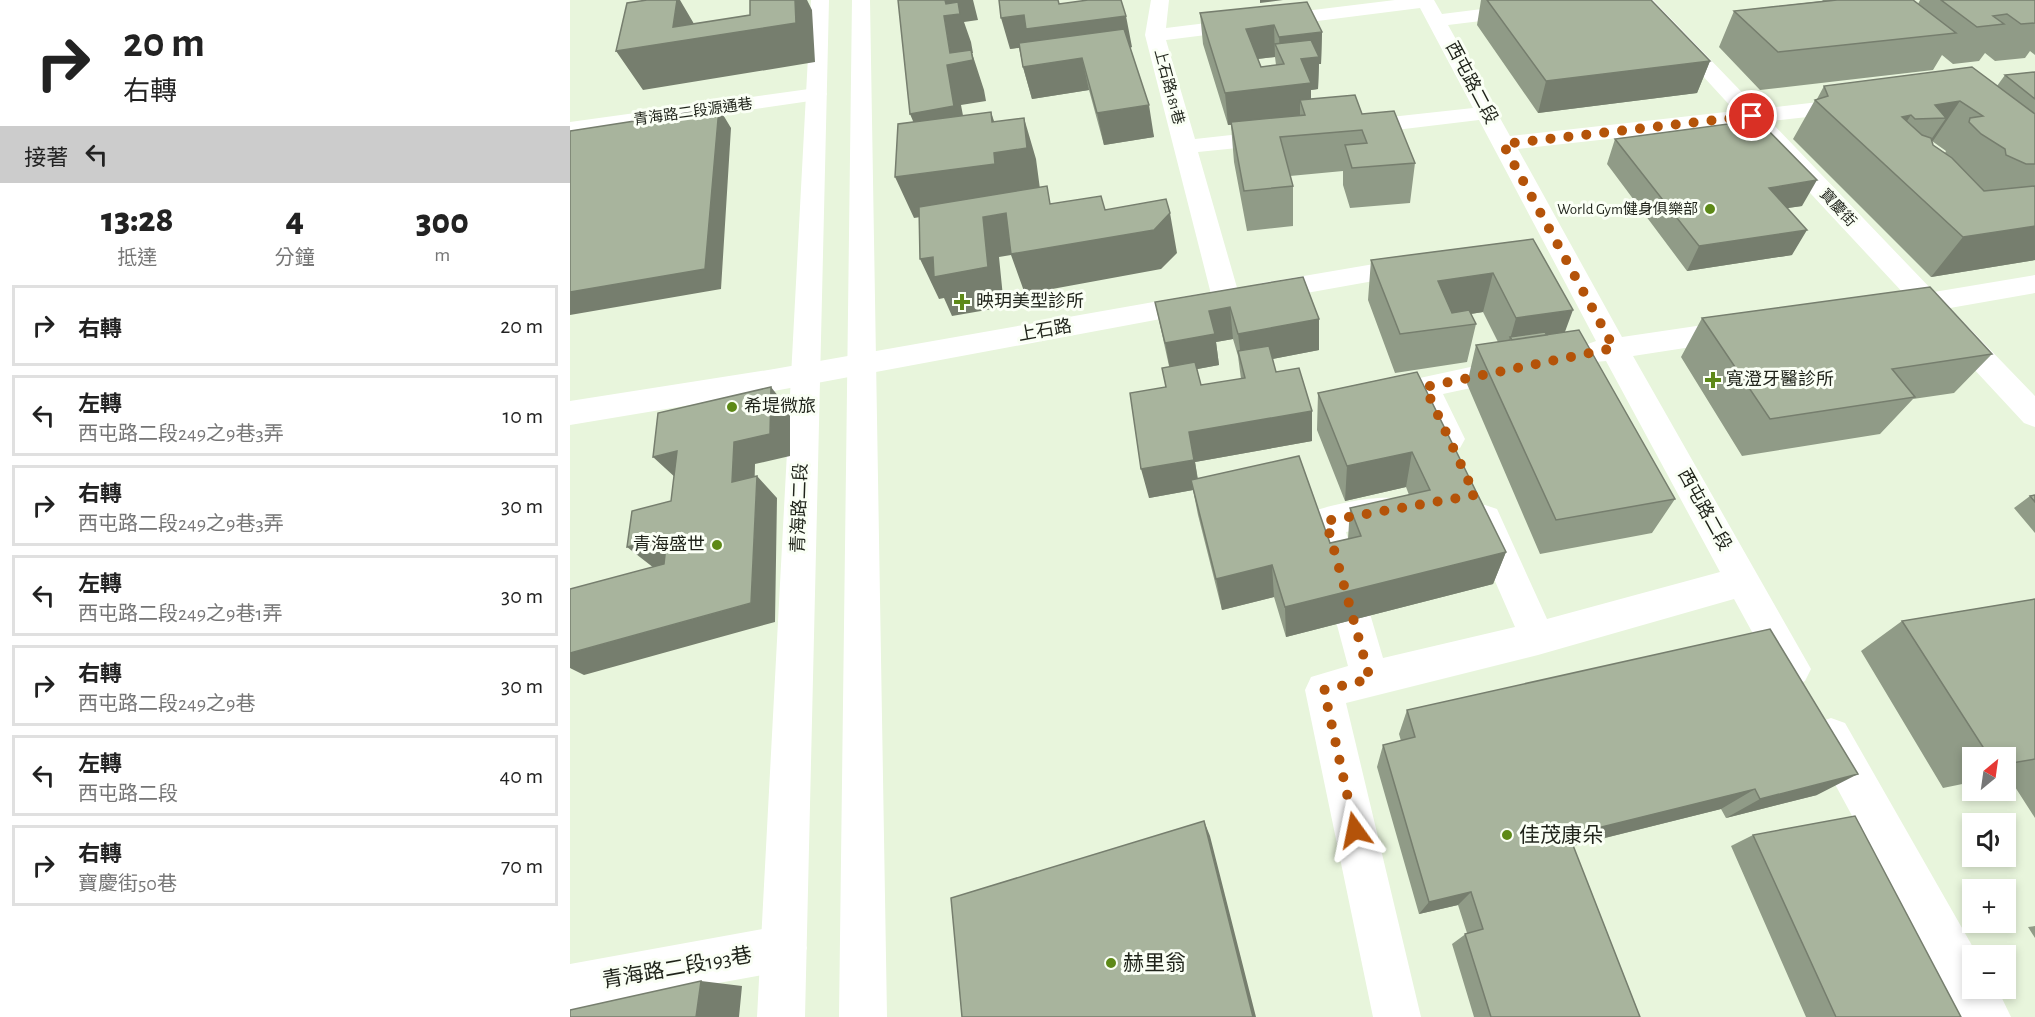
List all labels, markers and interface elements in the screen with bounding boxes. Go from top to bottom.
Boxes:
text: 20 m [123,22,205,64]
icon: right [24,24,102,102]
street label: 西屯路二段 [1442,38,1502,127]
street label: 上石路181巷 [1152,47,1187,126]
text: 右轉 [123,78,177,105]
pin [1726,90,1777,141]
street label: 青海路二段源通巷 [632,95,753,128]
icon: arrive [1735,99,1768,132]
icon: left [80,138,113,171]
text: 接著 [24,147,68,169]
street label: 寶慶街 [1817,185,1860,230]
place label: World Gym健身俱樂部 [1557,201,1698,217]
text: 13:28 [101,202,174,238]
text: 4 [285,202,304,238]
marker: World Gym健身俱樂部 [1703,202,1717,216]
text: 300 [416,204,469,240]
text: m [434,245,450,265]
text: 抵達 [117,248,157,268]
text: 分鐘 [275,248,315,268]
place label: 映玥美型診所 [976,291,1084,311]
marker: 映玥美型診所 [953,293,971,311]
icon: right [27,309,60,342]
text: 20 m [500,315,543,337]
street label: 上石路 [1017,315,1073,345]
text: 右轉 [78,318,122,340]
place label: 寬澄牙醫診所 [1726,369,1834,389]
marker: 寬澄牙醫診所 [1704,371,1722,389]
text: 左轉 [78,393,122,415]
place label: 希堤微旅 [744,396,816,416]
icon: left [27,399,60,432]
marker: 希堤微旅 [725,400,739,414]
text: 10 m [503,405,543,427]
text: 西屯路二段249之9巷3弄 [78,424,284,444]
street label: 青海路二段 [787,463,811,553]
street label: 西屯路二段 [1674,465,1735,554]
text: 右轉 [78,483,122,505]
icon: right [27,489,60,522]
text: 30 m [501,495,543,517]
text: 西屯路二段249之9巷3弄 [78,514,284,534]
place label: 青海盛世 [633,534,705,554]
marker: 青海盛世 [710,538,724,552]
text: 左轉 [78,573,122,595]
icon: left [27,579,60,612]
text: 30 m [501,585,543,607]
text: 西屯路二段249之9巷1弄 [78,604,282,624]
text: 右轉 [78,663,122,685]
icon: right [27,669,60,702]
text: 30 m [501,675,543,697]
text: 西屯路二段249之9巷 [78,694,256,714]
north arrow [1962,747,2016,801]
map controls [1962,747,2016,999]
text: 左轉 [78,753,122,775]
icon: left [27,759,60,792]
text: 40 m [500,765,543,787]
text: 西屯路二段 [78,784,178,804]
position arrow [1323,798,1387,862]
button: sound [1962,813,2016,867]
place label: 佳茂康朵 [1519,824,1603,846]
marker: 佳茂康朵 [1500,828,1514,842]
text: 右轉 [78,843,122,865]
icon: right [27,849,60,882]
text: 70 m [501,855,543,877]
text: 寶慶街50巷 [78,874,177,894]
button: + [1962,879,2016,933]
street label: 青海路二段193巷 [600,943,754,992]
button: − [1962,945,2016,999]
place label: 赫里翁 [1123,952,1186,974]
marker: 赫里翁 [1104,956,1118,970]

